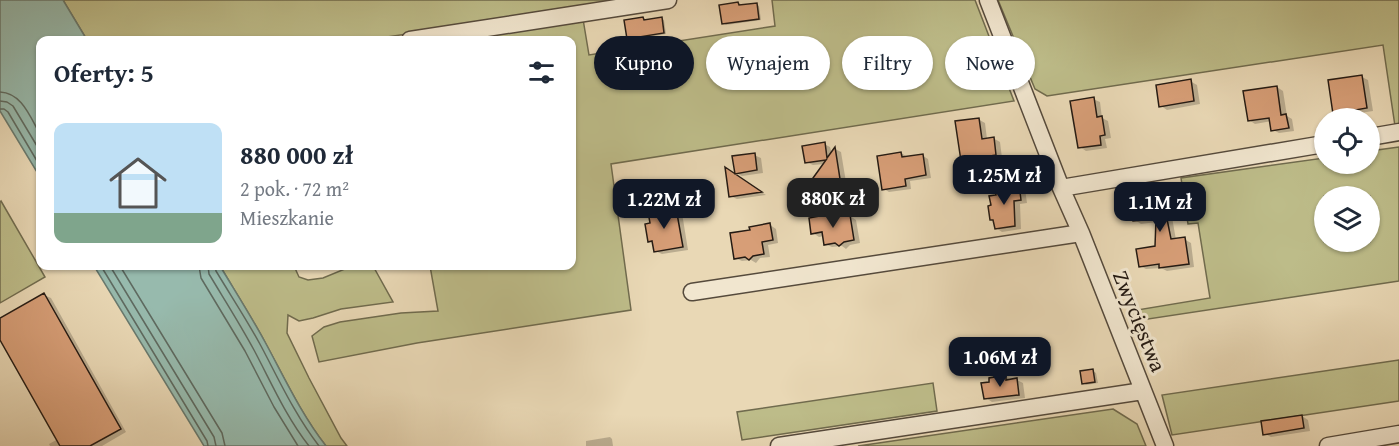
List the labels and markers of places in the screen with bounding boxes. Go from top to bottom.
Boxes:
pin: 1.25M zł [942,155,1066,206]
pin: 880K zł [778,178,888,229]
pin: 1.22M zł [602,179,726,230]
pin: 1.1M zł [1105,182,1215,233]
pin: 1.06M zł [938,337,1062,388]

